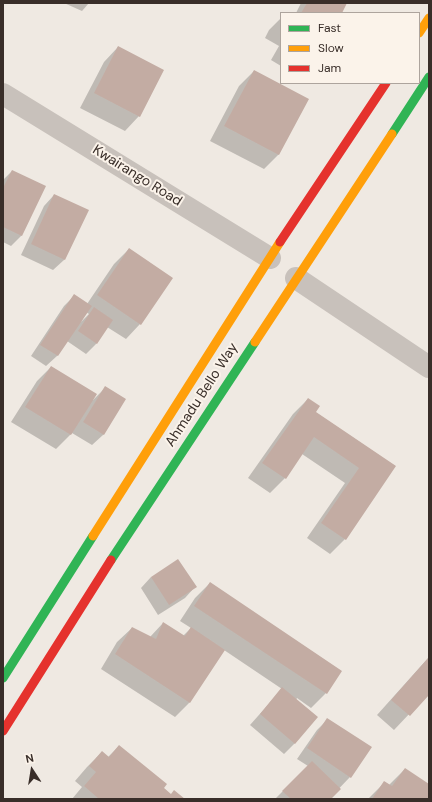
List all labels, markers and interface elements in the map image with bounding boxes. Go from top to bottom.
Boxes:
legend [280,12,420,84]
text: Fast [318,20,341,36]
text: Slow [318,40,344,56]
text: Jam [318,60,341,76]
street label: Kwairango Road [89,142,185,210]
street label: Ahmadu Bello Way [162,340,242,450]
north arrow [12,750,52,790]
text: N [24,751,35,766]

